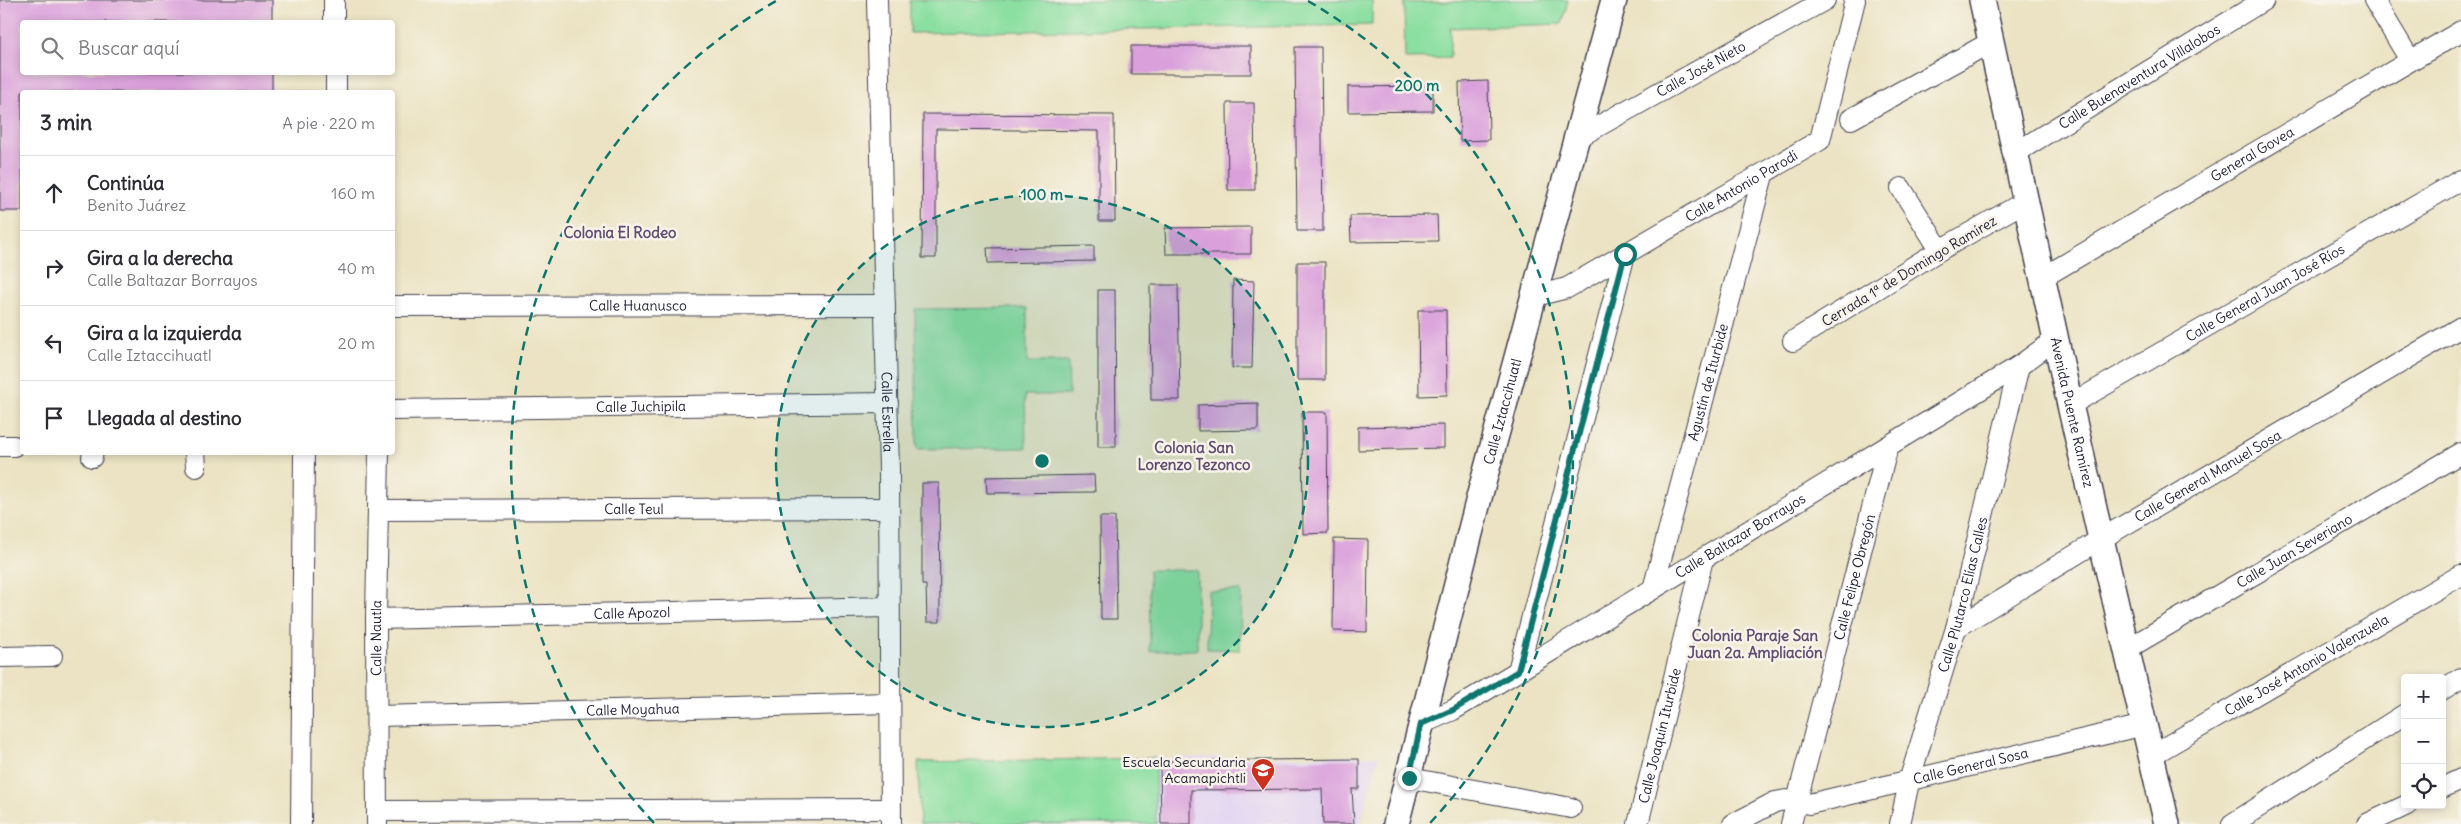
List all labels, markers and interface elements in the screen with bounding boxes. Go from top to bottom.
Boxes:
search box [20,20,395,75]
street label: Calle Buenaventura Villalobos [2055,20,2224,133]
icon: search [38,34,66,62]
text: Buscar aquí [78,36,179,60]
street label: Calle José Nieto [1653,37,1749,101]
text: 200 m [1395,76,1439,95]
text: 3 min [40,109,92,136]
text: A pie · 220 m [283,113,375,133]
street label: General Govea [2207,123,2297,186]
street label: Calle Antonio Parodi [1682,146,1801,226]
text: Continúa [87,171,164,195]
icon: ahead [40,179,68,207]
text: 160 m [331,183,375,203]
text: 100 m [1021,185,1063,204]
text: Benito Juárez [87,195,186,215]
street label: Cerrada 1ª de Domingo Ramírez [1818,211,2000,330]
district label: Colonia El Rodeo [564,223,677,242]
street label: Calle General Juan José Ríos [2182,240,2348,346]
route start [1614,243,1637,266]
text: Gira a la derecha [87,246,233,270]
icon: right [40,254,68,282]
text: 40 m [337,258,375,278]
text: Calle Baltazar Borrayos [87,270,258,290]
street label: Calle Huanusco [589,296,687,315]
text: Gira a la izquierda [87,321,242,345]
street label: Agustín de Iturbide [1684,322,1732,443]
icon: left [40,329,68,357]
text: 20 m [338,333,375,353]
street label: Avenida Puente Ramírez [2047,336,2098,489]
text: Calle Iztaccihuatl [87,345,211,365]
street label: Calle Iztaccihuatl [1479,357,1525,466]
street label: Calle Estrella [877,371,898,452]
street label: Calle Juchipila [596,397,686,416]
icon: arrive [40,404,68,432]
text: Llegada al destino [87,406,242,430]
street label: Calle General Manuel Sosa [2131,426,2284,526]
district label: Colonia San Lorenzo Tezonco [1138,438,1251,474]
centre of rings [1033,452,1051,470]
street label: Calle Baltazar Borrayos [1672,489,1809,582]
street label: Calle Teul [604,500,664,518]
street label: Calle Juan Severiano [2233,510,2356,592]
street label: Calle Felipe Obregón [1830,512,1879,642]
street label: Calle Plutarco Elías Calles [1934,515,1991,675]
street label: Calle Nautla [367,600,385,676]
street label: Calle Apozol [593,603,670,623]
street label: Calle José Antonio Valenzuela [2221,610,2392,720]
district label: Colonia Paraje San Juan 2a. Ampliación [1687,626,1823,663]
street label: Calle Joaquín Iturbide [1634,666,1685,805]
map controls [2401,674,2446,809]
button: + [2401,674,2446,719]
street label: Calle Moyahua [586,699,680,720]
button: − [2401,719,2446,764]
street label: Calle General Sosa [1911,744,2030,788]
place label: Escuela Secundaria Acamapichtli [1122,753,1246,787]
school or university icon: Escuela Secundaria Acamapichtli [1250,757,1276,791]
button: locate [2401,764,2446,809]
route end [1398,767,1421,790]

